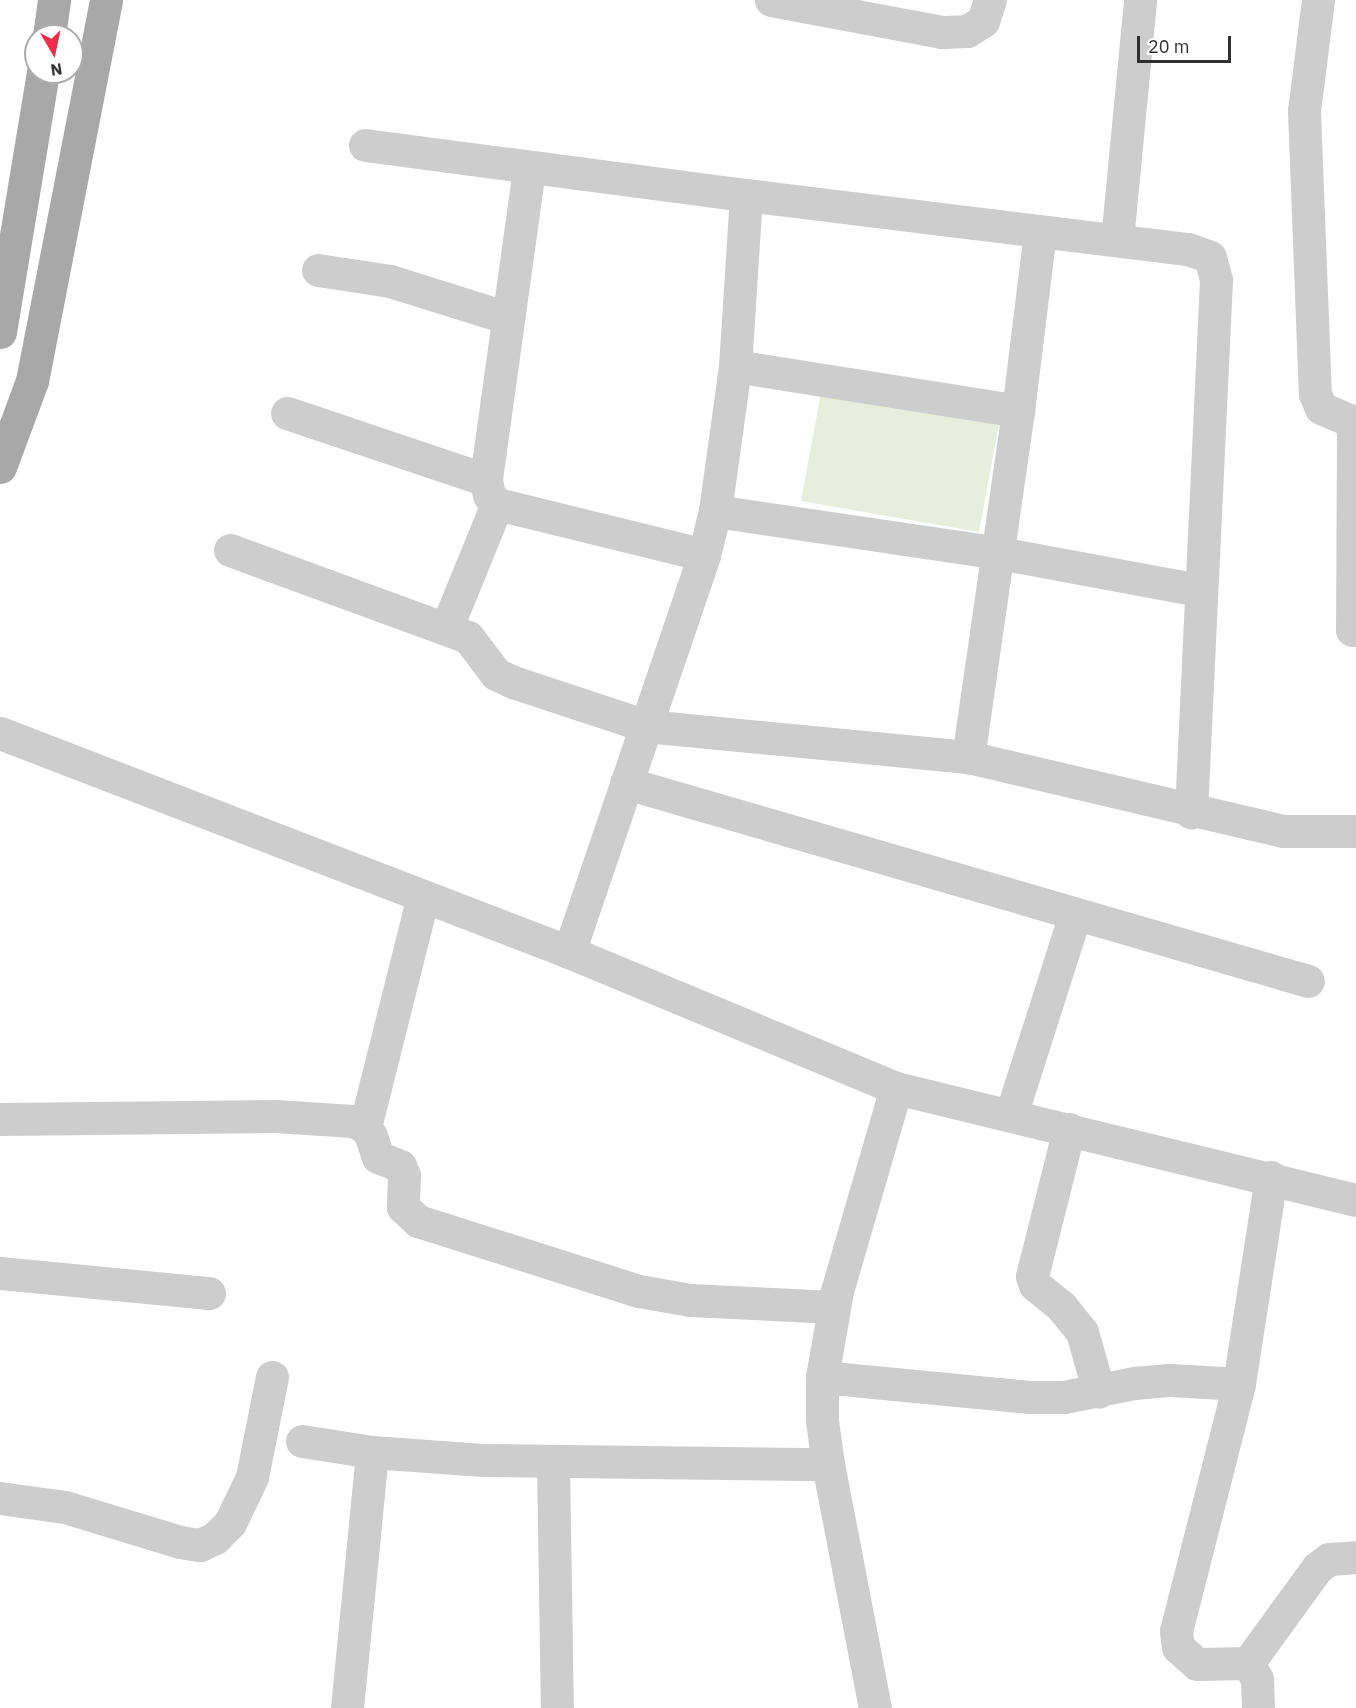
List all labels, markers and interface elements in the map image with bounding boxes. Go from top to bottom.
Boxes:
north arrow [24,24,84,84]
scale bar [1140,24,1234,62]
text: 20 m [1148,35,1190,58]
text: N [49,59,64,81]

